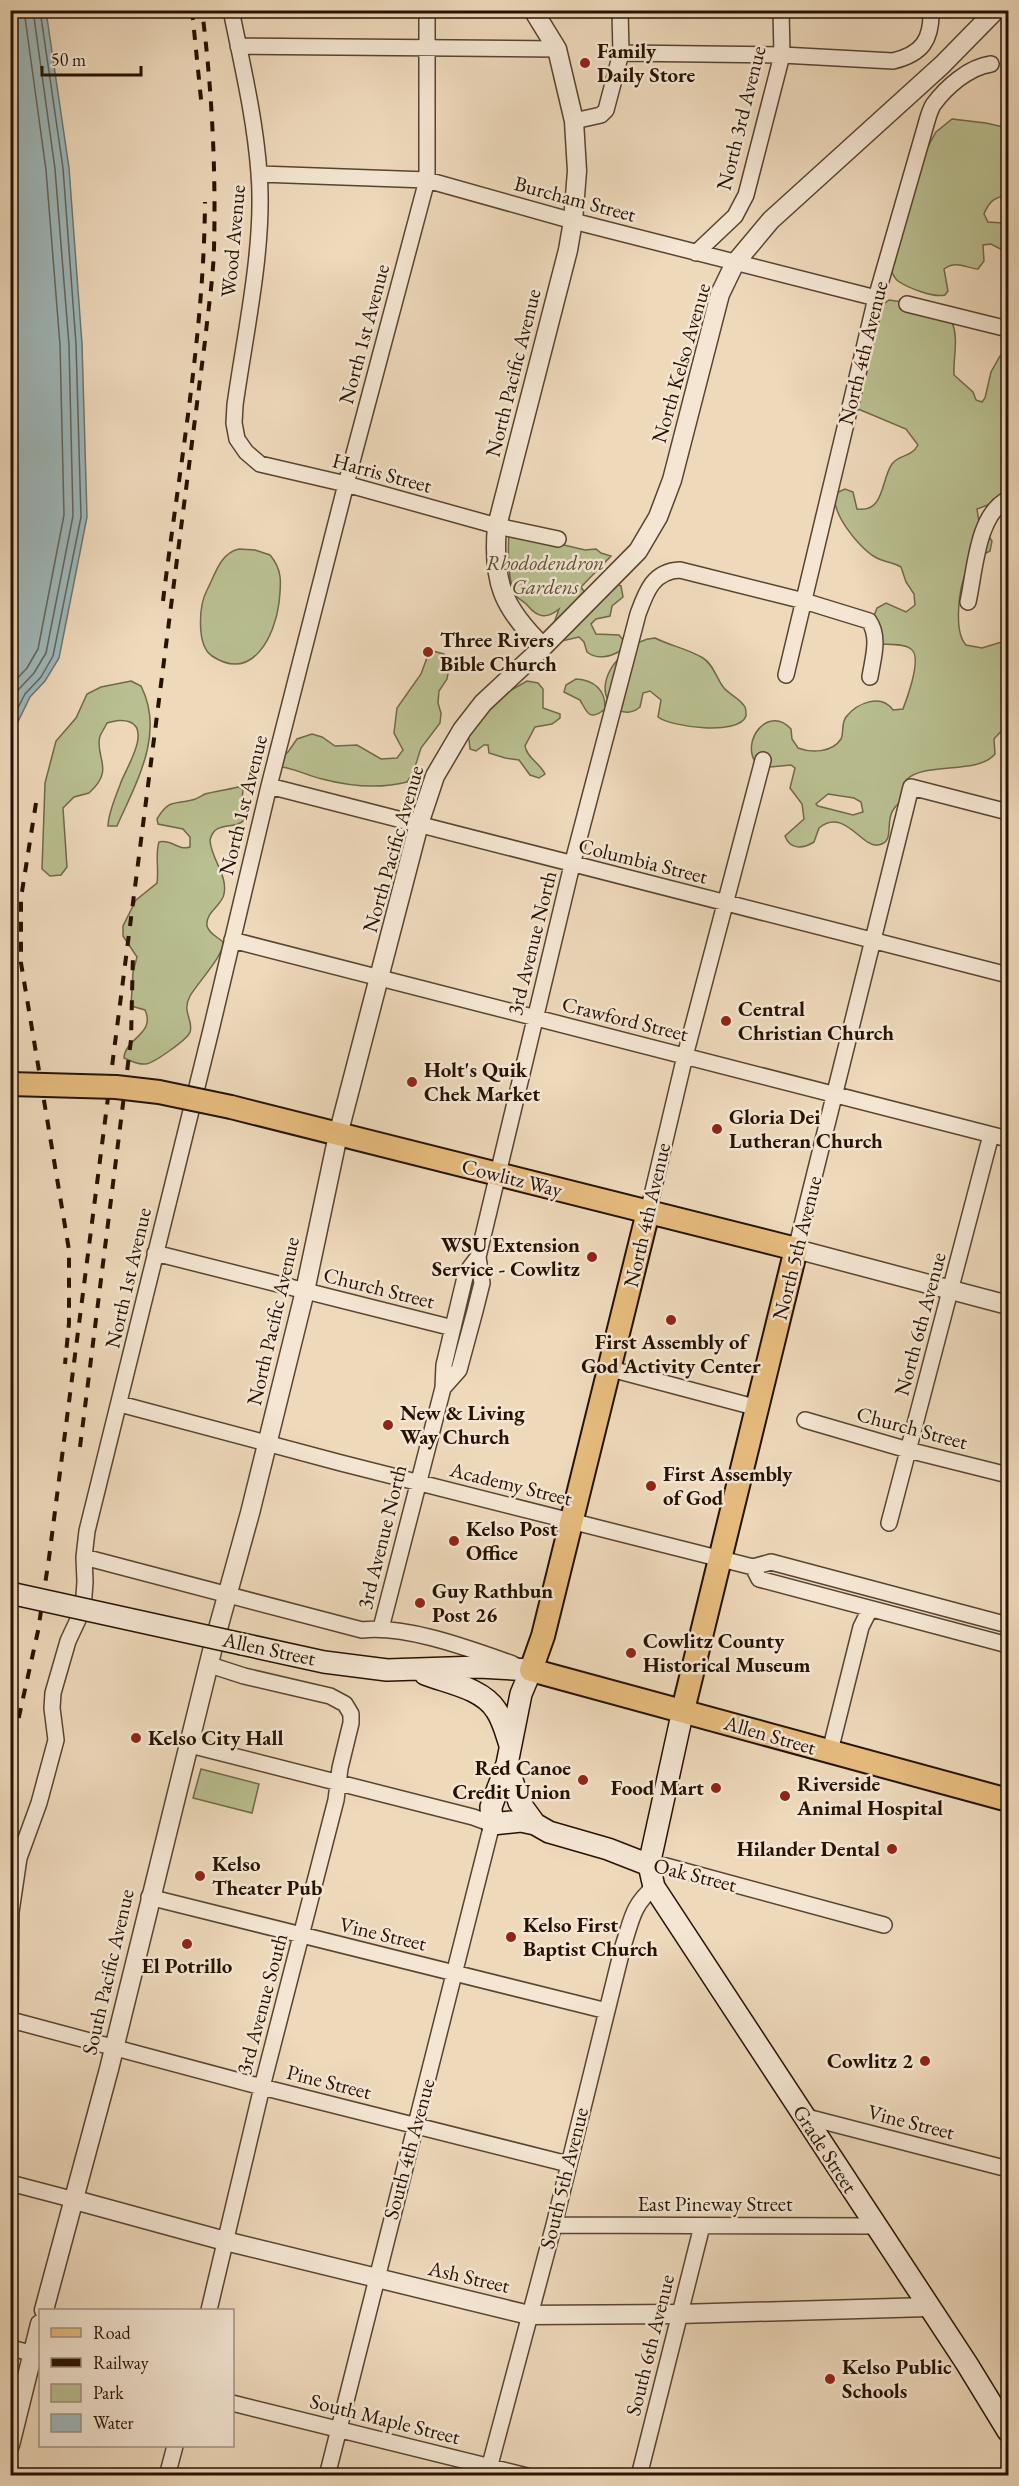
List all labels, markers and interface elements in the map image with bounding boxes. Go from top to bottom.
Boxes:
place label: Family Daily Store [597,37,696,88]
scale bar [42,39,141,77]
street label: North 3rd Avenue [710,43,771,193]
text: 50 m [51,48,86,71]
marker: Family Daily Store [578,56,592,70]
street label: Burcham Street [511,169,639,228]
street label: Wood Avenue [214,183,251,298]
street label: North 1st Avenue [332,261,395,407]
street label: North 4th Avenue [832,278,893,428]
street label: North Kelso Avenue [645,280,716,446]
street label: North Pacific Avenue [479,286,546,460]
street label: Harris Street [330,446,435,499]
park label: Rhododendron Gardens [486,549,604,600]
place label: Three Rivers Bible Church [440,626,557,677]
marker: Three Rivers Bible Church [421,645,435,659]
street label: North 1st Avenue [212,732,273,878]
street label: North Pacific Avenue [356,762,429,935]
street label: Columbia Street [576,831,711,890]
street label: 3rd Avenue North [501,868,563,1018]
street label: Crawford Street [559,990,691,1047]
place label: Central Christian Church [738,995,894,1046]
marker: Central Christian Church [719,1014,733,1028]
place label: Holt's Quik Chek Market [424,1056,540,1107]
marker: Holt's Quik Chek Market [405,1075,419,1089]
place label: Gloria Dei Lutheran Church [729,1103,883,1154]
marker: Gloria Dei Lutheran Church [710,1122,724,1136]
street label: North 4th Avenue [617,1140,676,1290]
street label: Cowlitz Way [459,1152,566,1203]
street label: North 5th Avenue [766,1173,827,1323]
street label: North 1st Avenue [98,1205,157,1351]
place label: WSU Extension Service - Cowlitz [432,1231,580,1282]
street label: North Pacific Avenue [240,1234,305,1408]
street label: North 6th Avenue [887,1249,952,1399]
marker: WSU Extension Service - Cowlitz [585,1250,599,1264]
street label: Church Street [321,1261,438,1314]
marker: First Assembly of God Activity Center [664,1313,678,1327]
place label: First Assembly of God Activity Center [581,1328,761,1379]
place label: New & Living Way Church [400,1399,525,1450]
street label: Church Street [854,1400,971,1455]
marker: New & Living Way Church [381,1418,395,1432]
street label: Academy Street [446,1455,575,1512]
place label: First Assembly of God [663,1460,793,1511]
street label: 3rd Avenue North [351,1462,413,1612]
marker: First Assembly of God [644,1479,658,1493]
place label: Kelso Post Office [466,1515,558,1566]
marker: Kelso Post Office [447,1534,461,1548]
place label: Guy Rathbun Post 26 [432,1577,553,1628]
marker: Guy Rathbun Post 26 [413,1596,427,1610]
street label: Allen Street [219,1625,318,1672]
place label: Cowlitz County Historical Museum [643,1627,811,1678]
marker: Cowlitz County Historical Museum [624,1646,638,1660]
street label: Allen Street [720,1708,820,1761]
place label: Kelso City Hall [148,1724,283,1751]
marker: Kelso City Hall [129,1731,143,1745]
place label: Red Canoe Credit Union [452,1754,571,1805]
place label: Riverside Animal Hospital [796,1770,943,1821]
marker: Red Canoe Credit Union [576,1773,590,1787]
place label: Food Mart [611,1774,704,1801]
marker: Food Mart [709,1781,723,1795]
marker: Riverside Animal Hospital [778,1789,792,1803]
place label: Hilander Dental [737,1835,880,1862]
marker: Hilander Dental [885,1842,899,1856]
place label: Kelso Theater Pub [212,1850,322,1901]
street label: Oak Street [651,1851,740,1898]
marker: Kelso Theater Pub [193,1869,207,1883]
street label: South Pacific Avenue [75,1886,140,2057]
street label: Vine Street [337,1910,430,1957]
place label: Kelso First Baptist Church [523,1911,658,1962]
street label: 3rd Avenue South [230,1930,293,2077]
marker: Kelso First Baptist Church [504,1930,518,1944]
marker: El Potrillo [180,1937,194,1951]
place label: El Potrillo [142,1952,233,1979]
place label: Cowlitz 2 [827,2047,913,2074]
marker: Cowlitz 2 [918,2054,932,2068]
street label: Pine Street [284,2058,375,2105]
street label: South 4th Avenue [377,2075,440,2222]
street label: Vine Street [865,2098,958,2145]
street label: Grade Street [787,2100,864,2198]
street label: South 5th Avenue [533,2104,594,2251]
street label: East Pineway Street [637,2190,793,2217]
street label: Ash Street [425,2254,513,2299]
street label: South 6th Avenue [619,2271,680,2418]
legend [39,2309,234,2447]
text: Road [93,2321,132,2344]
text: Railway [93,2351,149,2374]
place label: Kelso Public Schools [842,2353,952,2404]
marker: Kelso Public Schools [823,2372,837,2386]
text: Park [93,2381,124,2404]
street label: South Maple Street [307,2387,463,2450]
text: Water [93,2411,134,2434]

